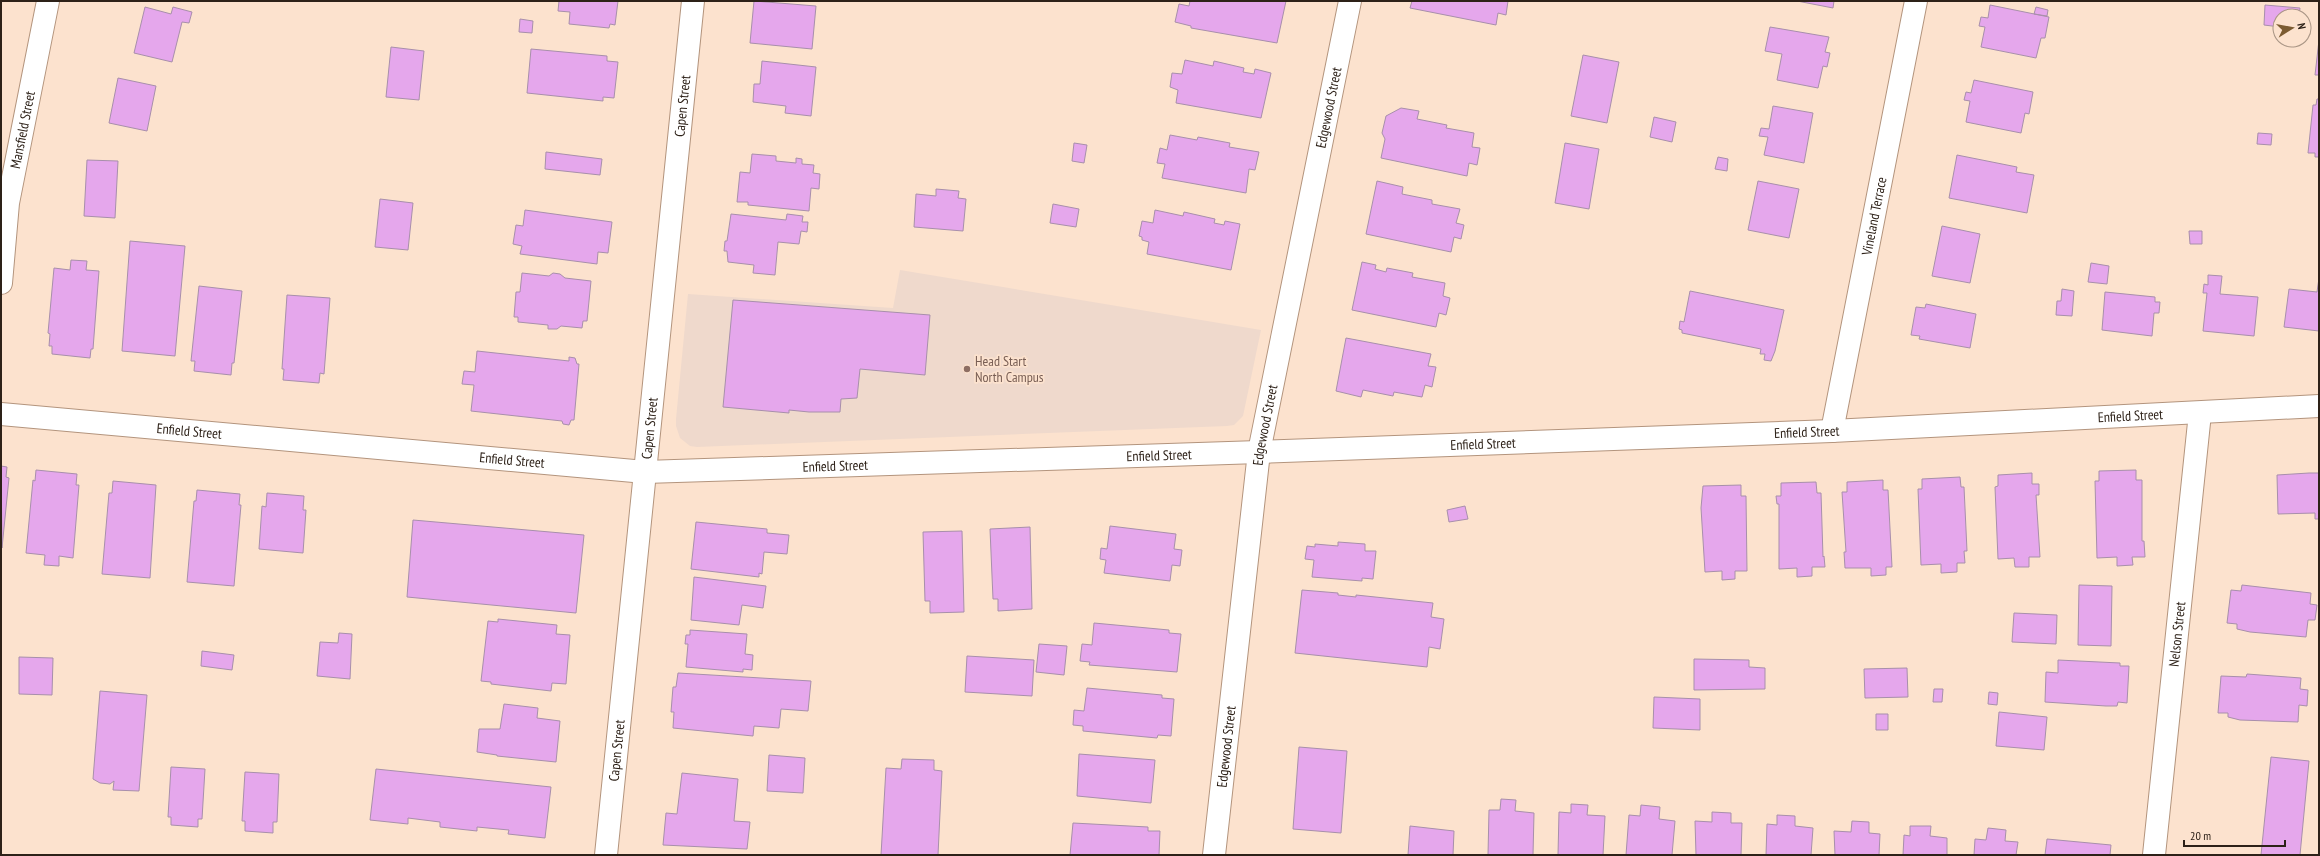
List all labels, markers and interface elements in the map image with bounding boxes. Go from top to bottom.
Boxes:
north arrow [2272,8,2312,48]
text: N [2294,22,2309,30]
street label: Edgewood Street [1312,65,1345,149]
street label: Capen Street [670,74,694,138]
street label: Mansfield Street [6,89,39,170]
street label: Vineland Terrace [1857,175,1890,258]
place label: Head Start North Campus [975,352,1044,386]
marker: Head Start North Campus [962,364,972,374]
street label: Edgewood Street [1249,383,1281,466]
street label: Capen Street [637,396,662,460]
street label: Enfield Street [2097,405,2164,426]
street label: Enfield Street [156,419,223,443]
street label: Enfield Street [1774,422,1840,442]
street label: Enfield Street [1450,434,1516,454]
street label: Enfield Street [1126,445,1192,465]
street label: Enfield Street [479,448,545,472]
street label: Enfield Street [802,456,868,476]
street label: Nelson Street [2165,601,2189,668]
street label: Edgewood Street [1213,705,1240,788]
street label: Capen Street [605,719,629,782]
scale bar [2184,822,2285,848]
text: 20 m [2190,828,2211,843]

